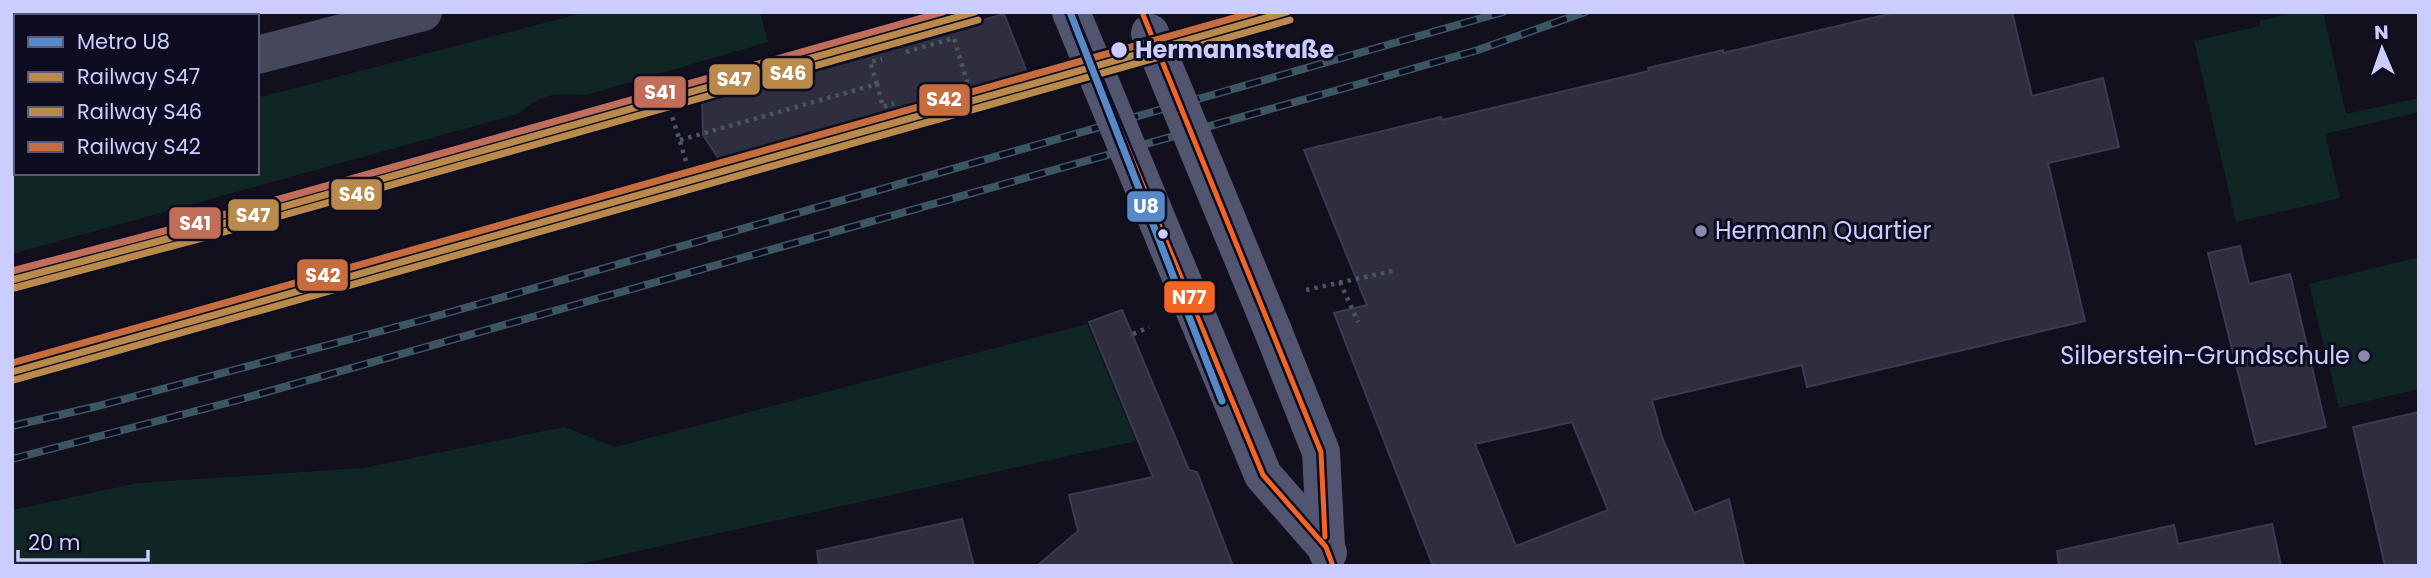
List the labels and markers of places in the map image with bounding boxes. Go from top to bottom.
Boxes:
place label: Hermannstraße [1135,33,1335,66]
marker: Hermannstraße [1109,40,1129,60]
place label: Hermann Quartier [1715,214,1931,247]
marker: Hermann Quartier [1693,223,1709,239]
unlabelled marker [1156,227,1170,241]
place label: Silberstein-Grundschule [2060,339,2350,372]
marker: Silberstein-Grundschule [2356,348,2372,364]

